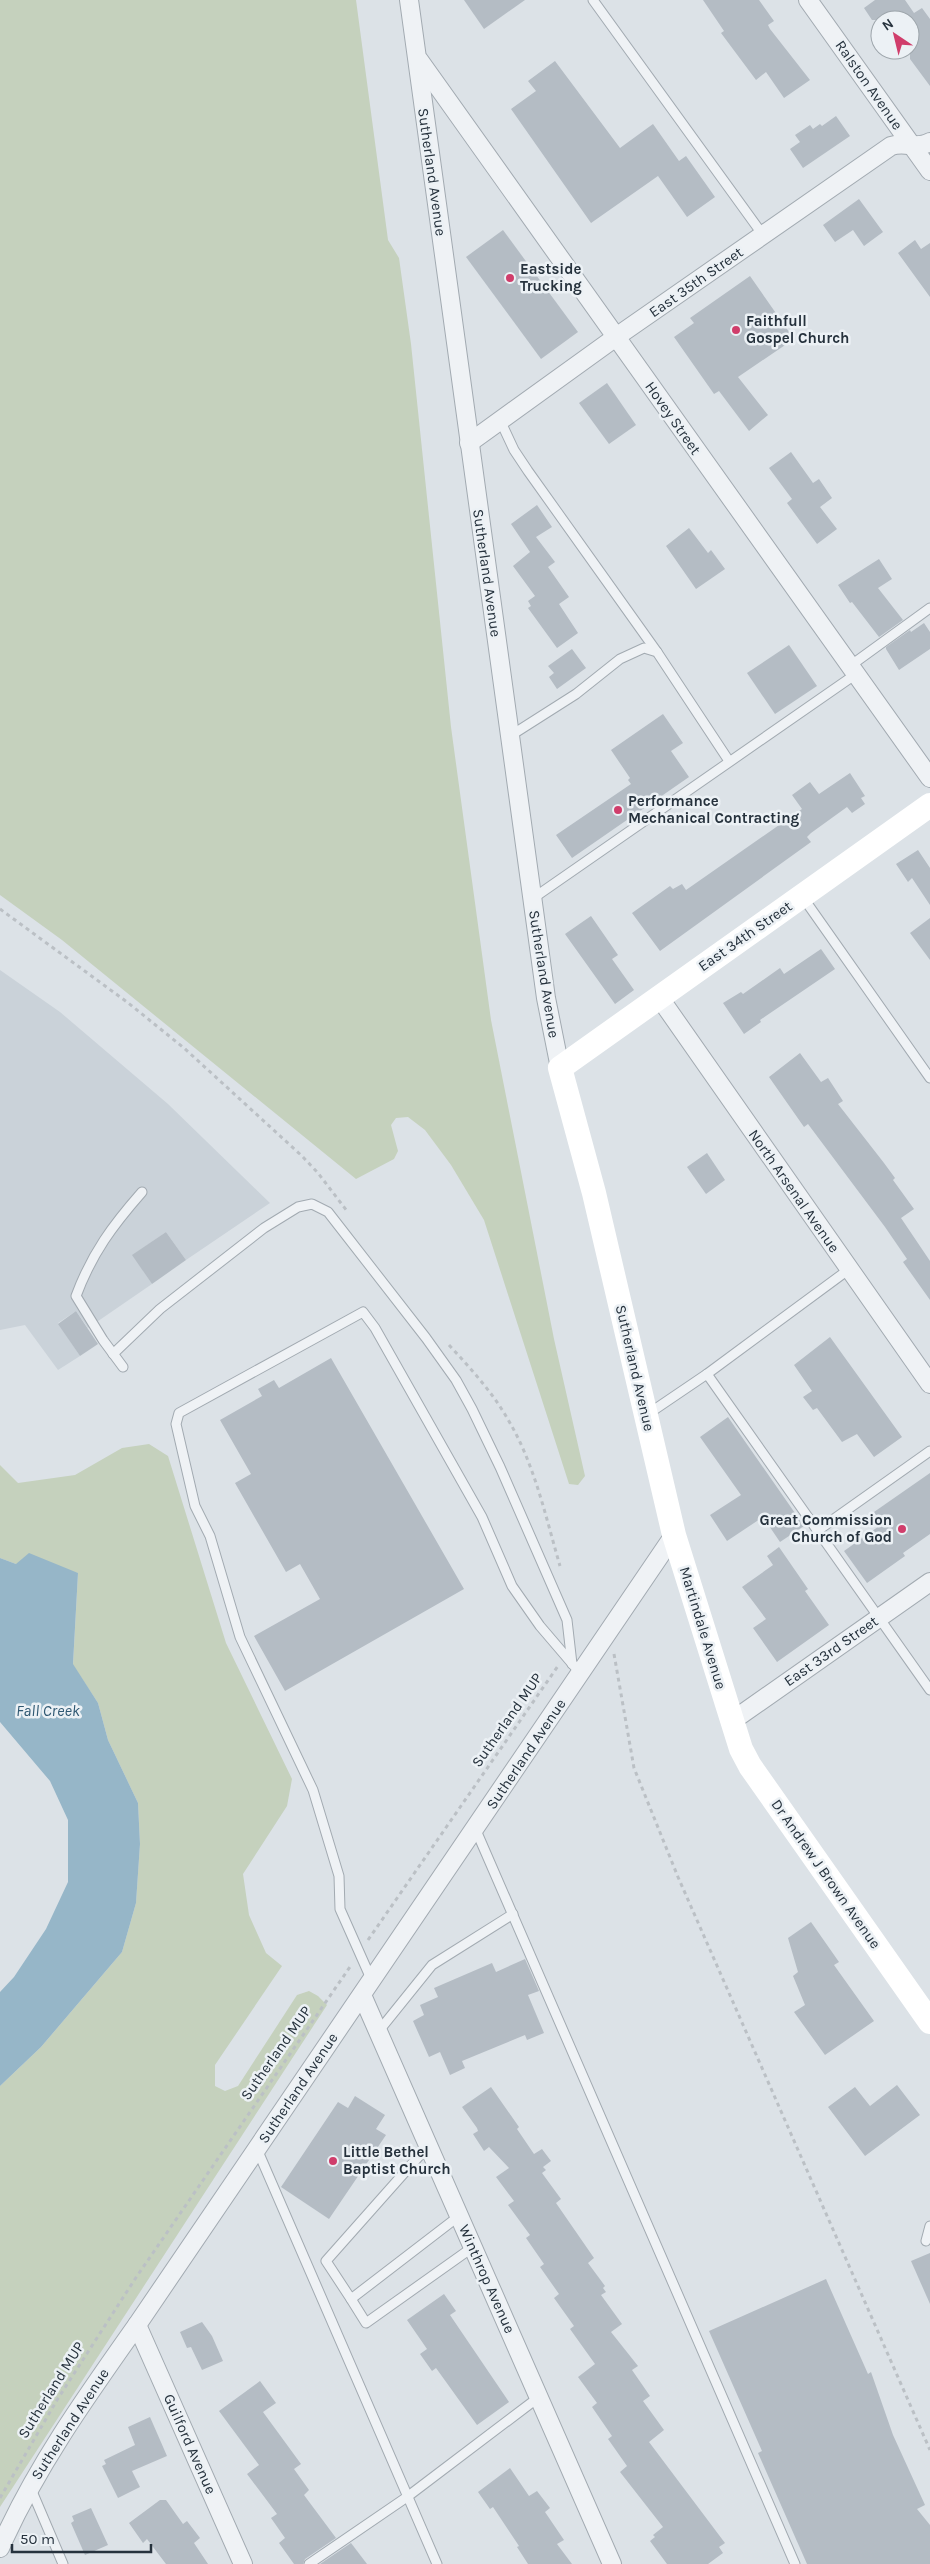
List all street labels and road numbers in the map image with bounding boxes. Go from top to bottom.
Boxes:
street label: Ralston Avenue [831,37,907,133]
street label: Sutherland Avenue [414,107,450,237]
street label: East 35th Street [646,243,747,321]
street label: Hovey Street [641,378,705,458]
street label: Sutherland Avenue [469,508,505,638]
street label: East 34th Street [695,897,796,975]
street label: Sutherland Avenue [525,909,563,1039]
street label: North Arsenal Avenue [745,1126,843,1256]
street label: Sutherland Avenue [612,1303,658,1433]
street label: Martindale Avenue [676,1564,730,1692]
street label: East 33rd Street [781,1612,882,1690]
street label: Sutherland MUP [468,1669,546,1771]
street label: Sutherland Avenue [482,1695,570,1813]
street label: Dr Andrew J Brown Avenue [767,1796,885,1952]
street label: Sutherland MUP [237,2002,315,2104]
street label: Sutherland Avenue [254,2029,342,2147]
street label: Winthrop Avenue [455,2222,519,2336]
street label: Sutherland MUP [14,2338,88,2442]
street label: Sutherland Avenue [27,2365,113,2483]
street label: Guilford Avenue [160,2391,220,2497]

